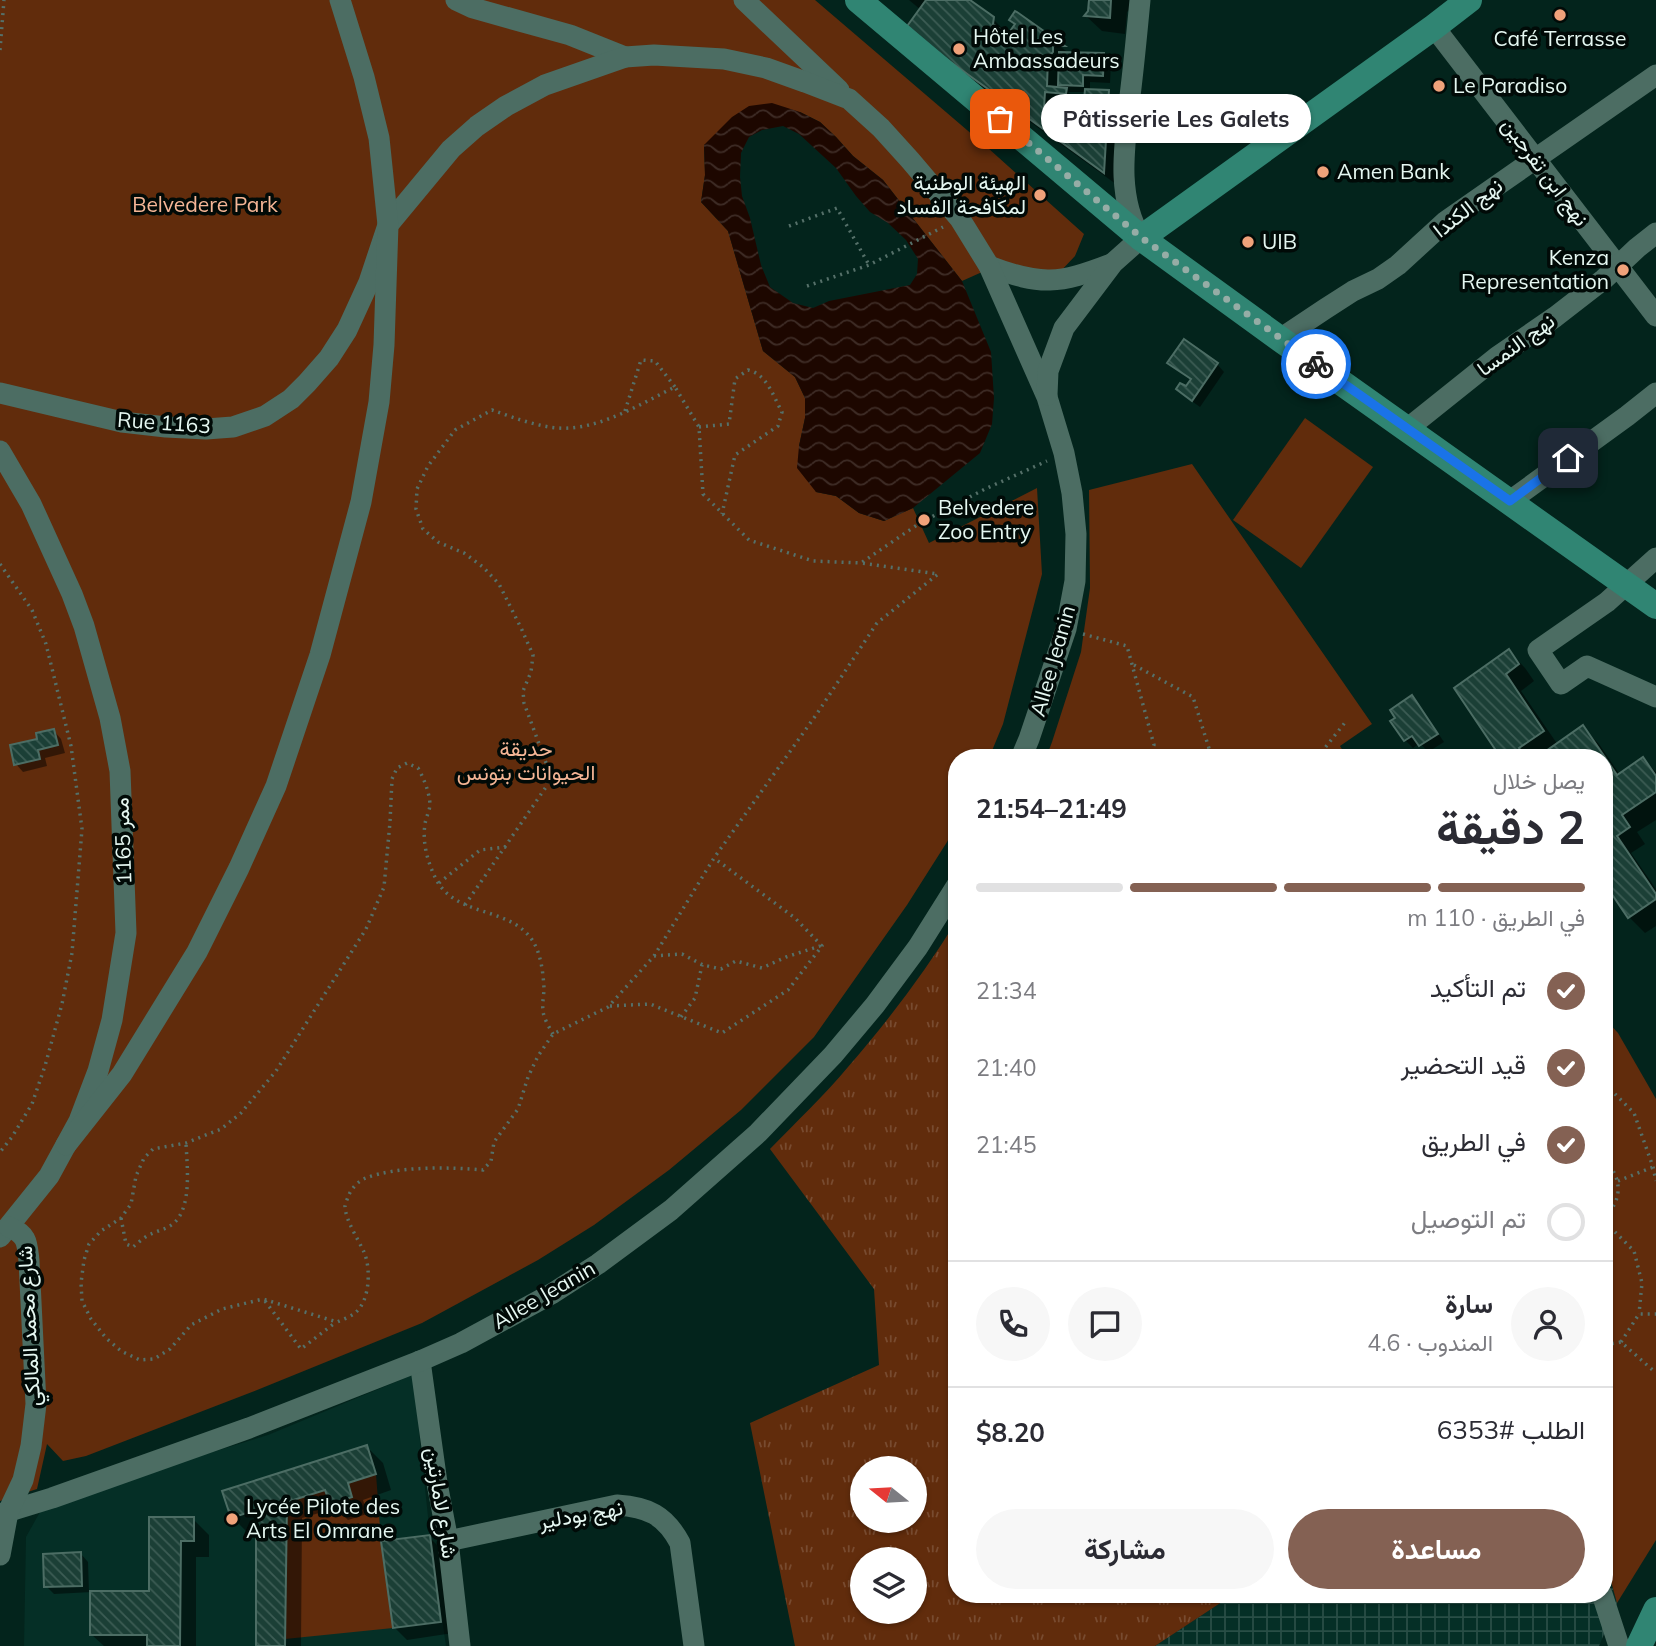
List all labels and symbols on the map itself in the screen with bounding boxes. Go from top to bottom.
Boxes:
marker: Café Terrasse [1552,7,1568,23]
place label: Hôtel Les Ambassadeurs [973,23,1120,73]
place label: Café Terrasse [1494,25,1626,51]
marker: Hôtel Les Ambassadeurs [951,41,967,57]
place label: Le Paradiso [1453,72,1567,98]
marker: Le Paradiso [1431,78,1447,94]
pin [970,89,1030,149]
callout: Pâtisserie Les Galets [1042,94,1312,144]
street label: نهج ابن تفرجين [1495,112,1595,232]
place label: Amen Bank [1337,158,1450,184]
marker: Amen Bank [1315,164,1331,180]
place label: الهيئة الوطنية لمكافحة الفساد [897,169,1026,219]
street label: نهج الكندا [1427,172,1509,244]
marker: الهيئة الوطنية لمكافحة الفساد [1032,187,1048,203]
park label: Belvedere Park [132,191,278,217]
place label: UIB [1262,228,1297,254]
marker: UIB [1240,234,1256,250]
place label: Kenza Representation [1461,244,1609,294]
marker: Kenza Representation [1615,262,1631,278]
street label: نهج النمسا [1472,307,1560,383]
courier [1281,329,1351,399]
street label: Rue 1163 [116,406,212,438]
pin [1538,428,1598,488]
place label: Belvedere Zoo Entry [938,494,1034,544]
marker: Belvedere Zoo Entry [916,512,932,528]
street label: Allee Jeanin [1024,602,1080,719]
park label: حديقة الحيوانات بتونس [457,735,595,786]
street label: ممر 1165 [107,797,138,885]
street label: شارع محمد المالكي [11,1245,50,1407]
street label: Allee Jeanin [488,1254,599,1334]
street label: شارع لامارتين [418,1445,464,1561]
north arrow [850,1456,928,1533]
place label: Lycée Pilote des Arts El Omrane [246,1493,400,1543]
street label: نهج بودلير [536,1494,625,1536]
marker: Lycée Pilote des Arts El Omrane [224,1511,240,1527]

